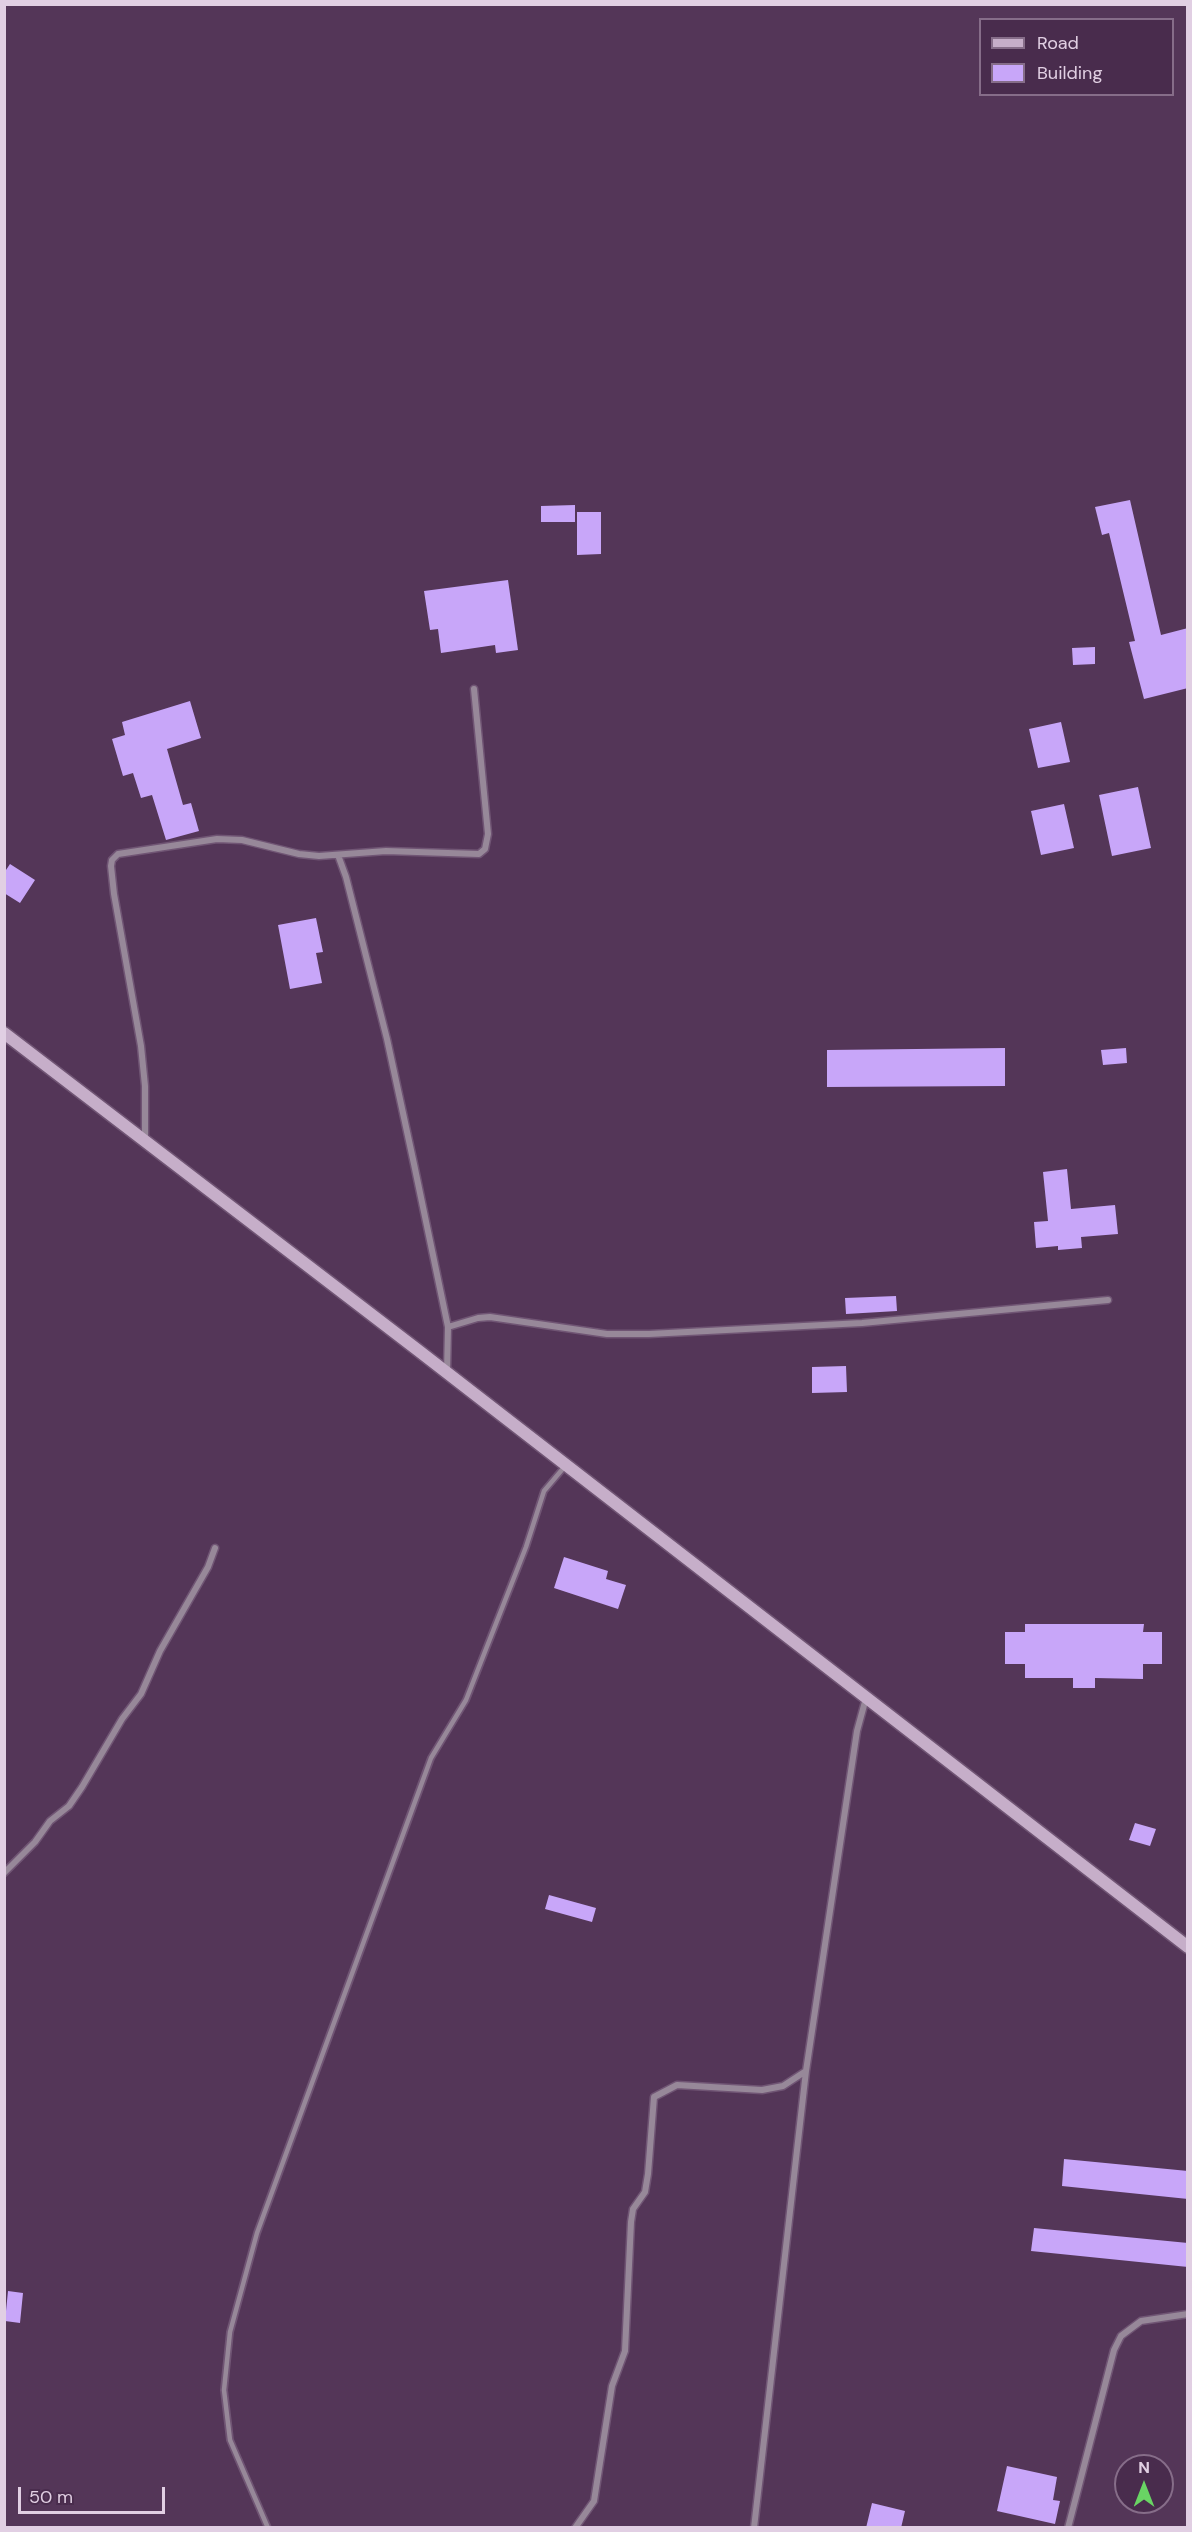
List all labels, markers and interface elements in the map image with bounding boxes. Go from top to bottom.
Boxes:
legend [979,18,1174,96]
text: Road [1037,31,1079,55]
text: Building [1037,61,1102,85]
north arrow [1114,2454,1174,2514]
text: N [1138,2457,1150,2478]
scale bar [21,2475,168,2513]
text: 50 m [29,2485,73,2509]

